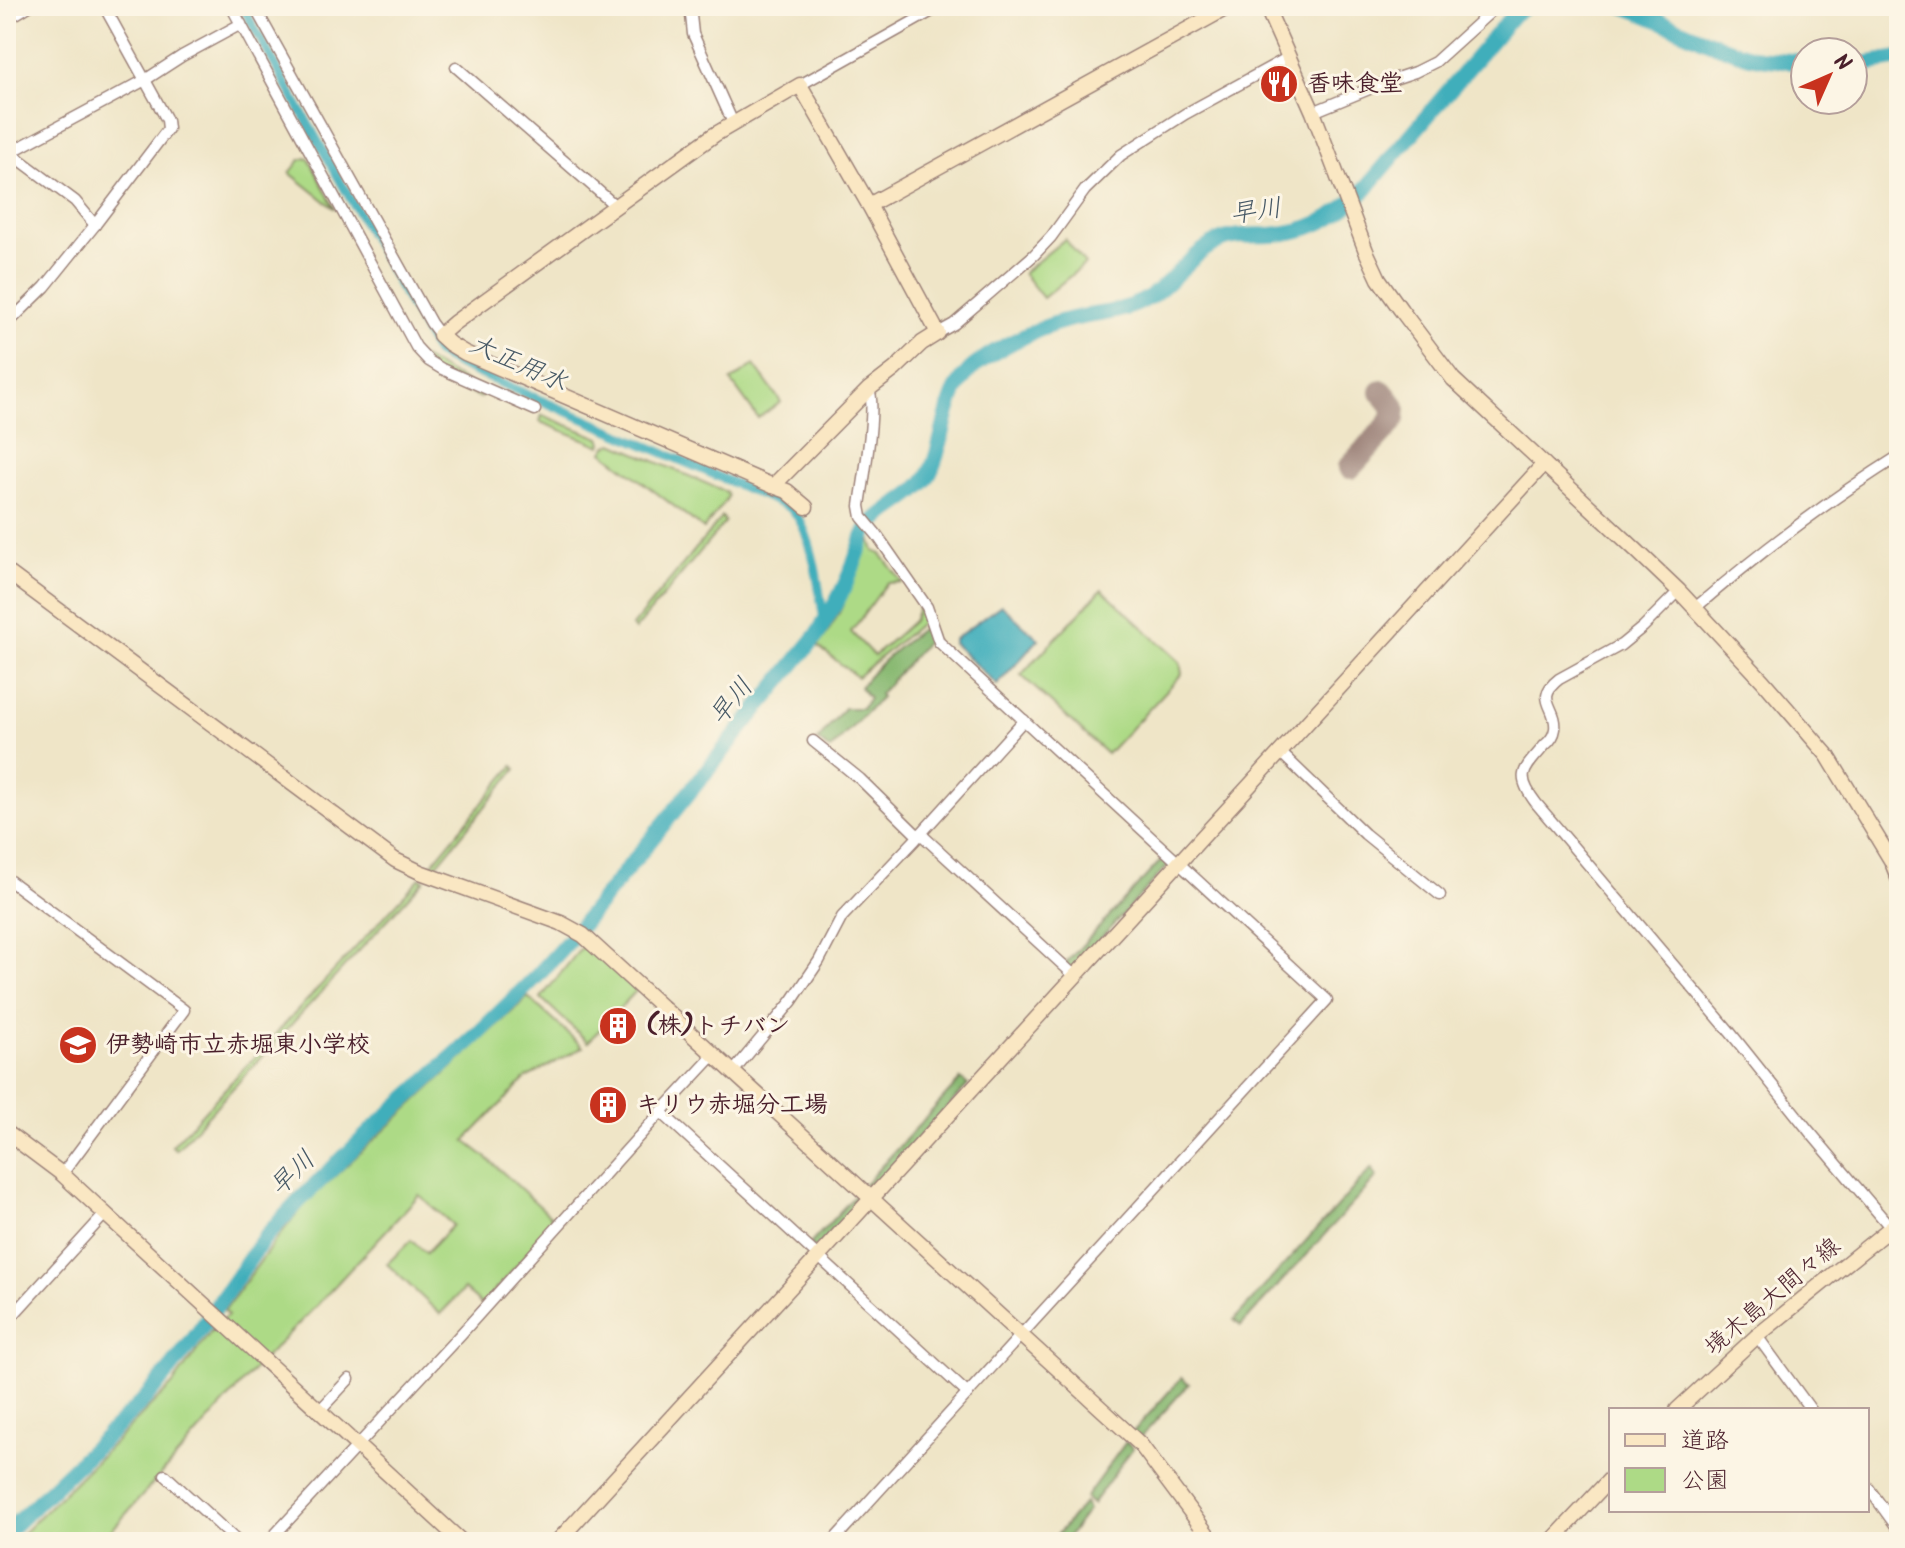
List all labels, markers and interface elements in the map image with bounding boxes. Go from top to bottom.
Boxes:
north arrow [1789,36,1869,116]
text: N [1824,46,1859,81]
restaurant icon: 香味食堂 [1258,63,1300,105]
place label: 香味食堂 [1307,65,1403,104]
water label: 早川 [1227,188,1285,236]
water label: 大正用水 [462,324,574,404]
water label: 早川 [699,669,765,735]
building icon: (株)トチバン [597,1005,639,1047]
place label: (株)トチバン [646,1007,790,1046]
school or university icon: 伊勢崎市立赤堀東小学校 [57,1024,99,1066]
place label: 伊勢崎市立赤堀東小学校 [106,1026,370,1065]
building icon: キリウ赤堀分工場 [587,1084,629,1126]
place label: キリウ赤堀分工場 [636,1086,828,1125]
water label: 早川 [260,1141,326,1207]
street label: 境木島大間々線 [1696,1228,1850,1366]
legend [1609,1408,1869,1512]
text: 道路 [1681,1422,1729,1461]
text: 公園 [1681,1462,1729,1501]

